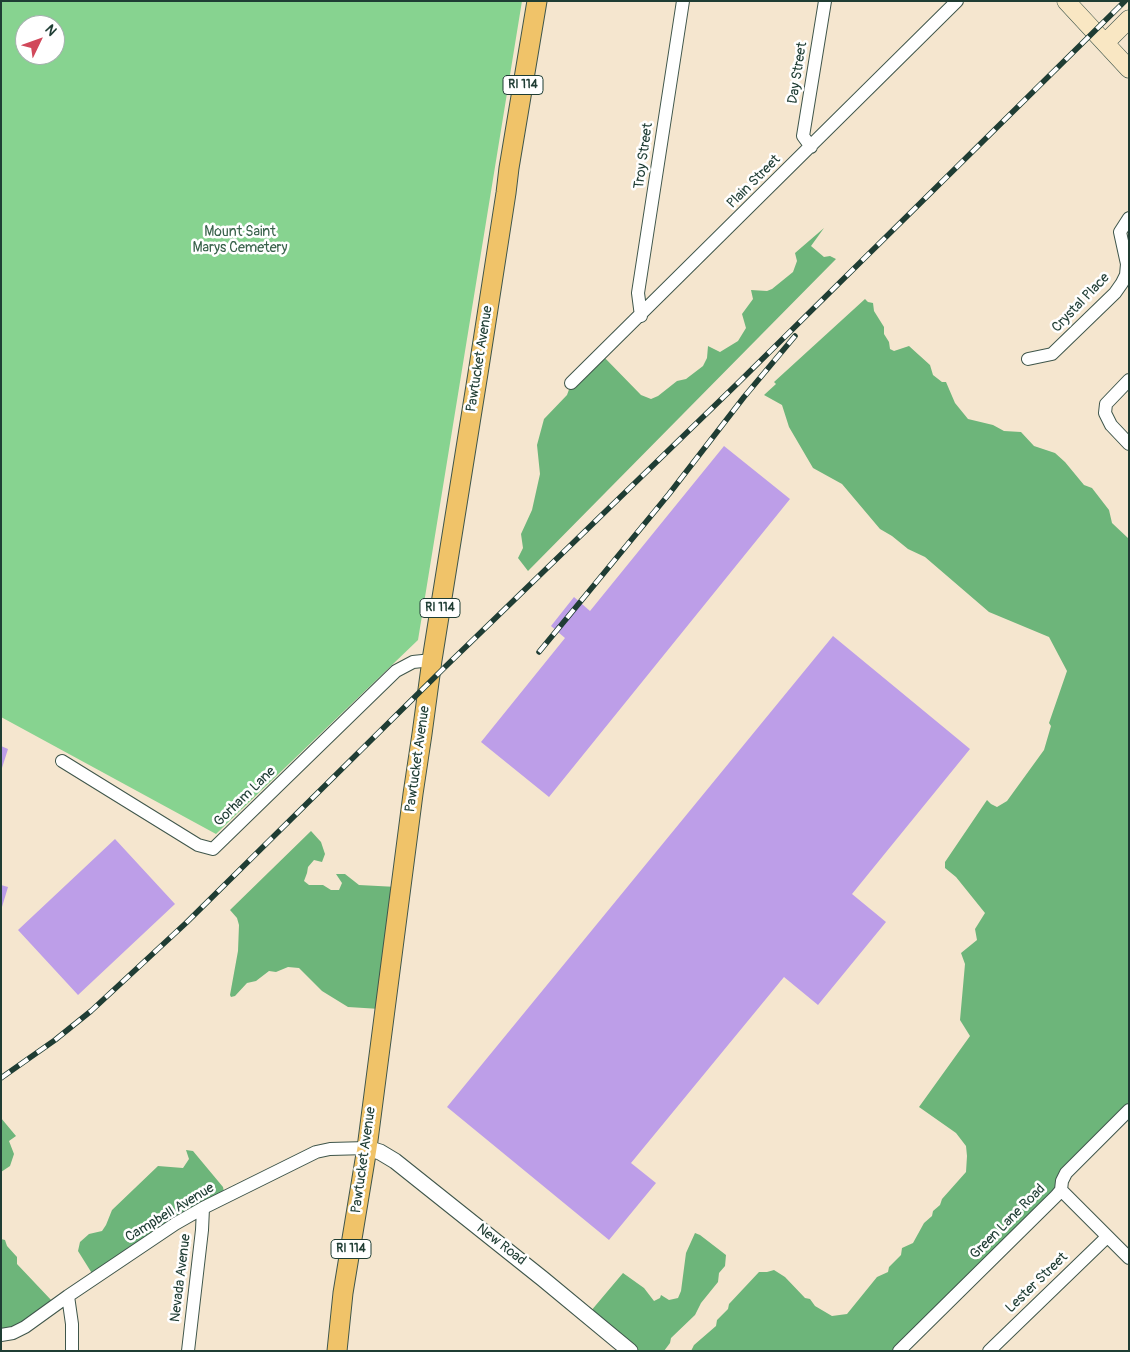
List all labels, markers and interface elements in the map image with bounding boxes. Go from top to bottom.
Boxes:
north arrow [15,15,65,65]
text: N [41,21,60,40]
street label: Day Street [785,41,811,105]
road number: RI 114 [503,76,543,94]
street label: Troy Street [631,122,657,190]
street label: Plain Street [724,152,784,212]
park label: Mount Saint Marys Cemetery [192,224,288,256]
street label: Crystal Place [1049,270,1113,336]
street label: Pawtucket Avenue [463,305,497,413]
road number: RI 114 [420,598,460,618]
street label: Pawtucket Avenue [402,705,434,813]
street label: Gorham Lane [211,763,279,831]
street label: Pawtucket Avenue [348,1106,380,1214]
street label: Campbell Avenue [123,1180,217,1246]
street label: Green Lane Road [967,1181,1049,1263]
street label: New Road [473,1221,529,1269]
street label: Nevada Avenue [167,1233,195,1323]
road number: RI 114 [331,1240,371,1258]
street label: Lester Street [1003,1249,1071,1317]

